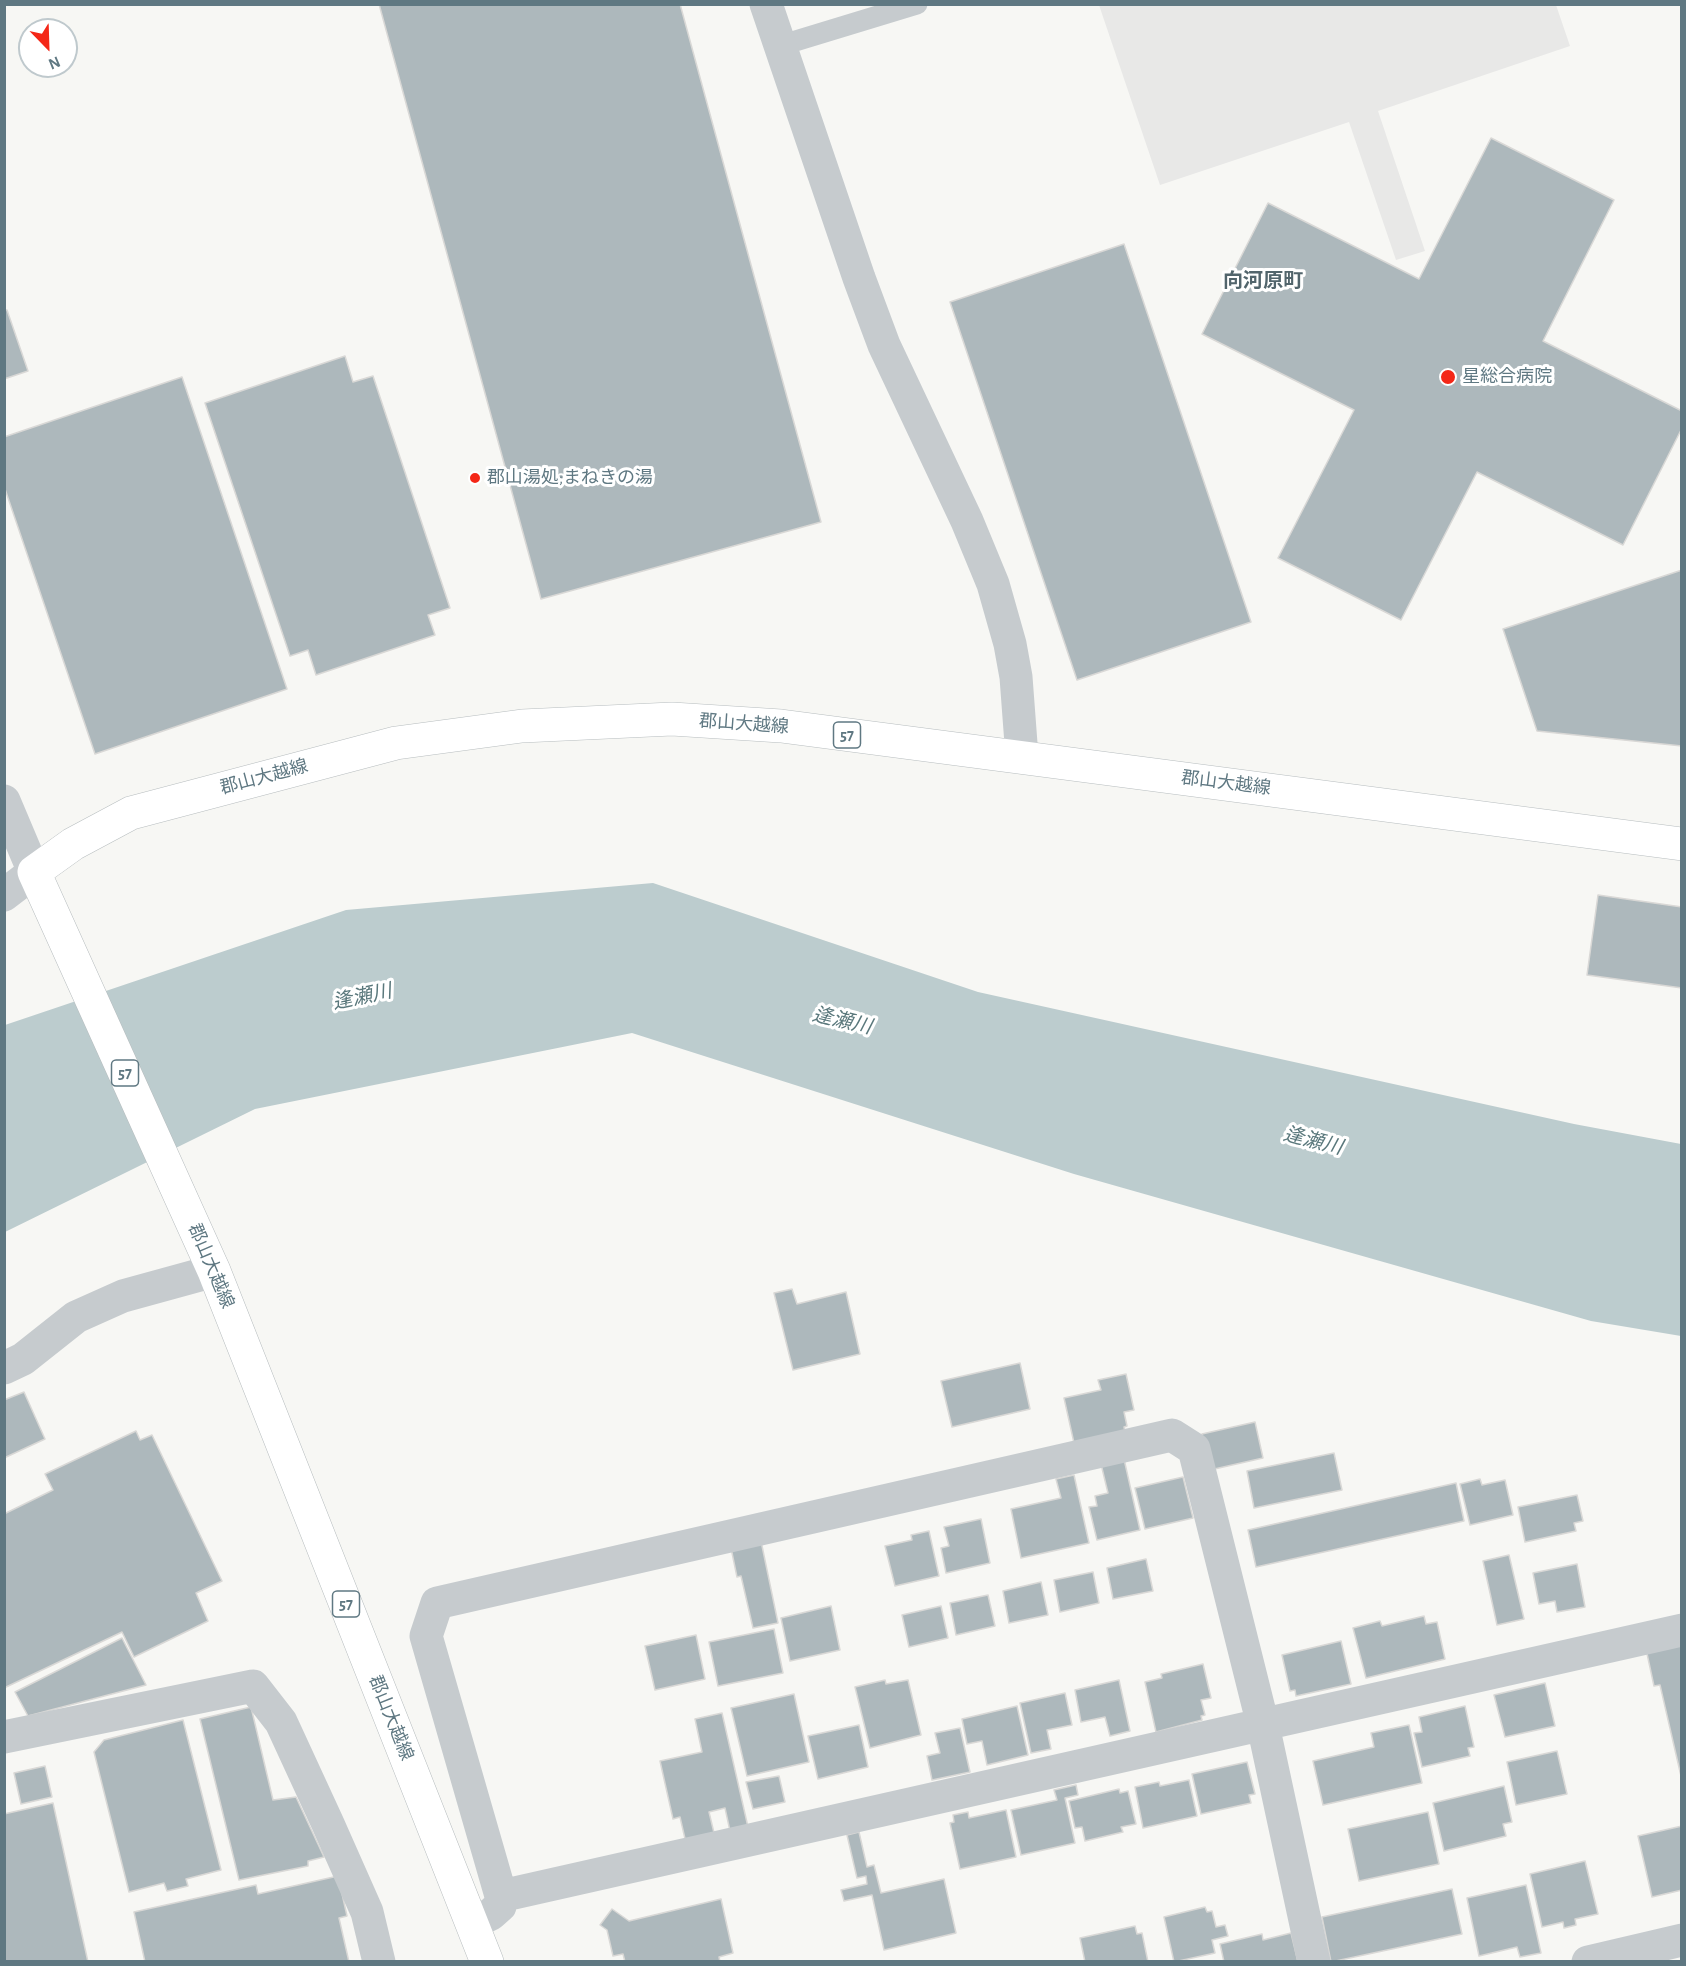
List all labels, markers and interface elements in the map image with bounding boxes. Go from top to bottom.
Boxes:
north arrow [18,18,78,78]
text: N [46,53,62,72]
district label: 向河原町 [1223,269,1303,293]
place label: 星総合病院 [1462,366,1552,388]
marker: 星総合病院 [1439,368,1457,386]
place label: 郡山湯処;まねきの湯 [487,467,653,489]
marker: 郡山湯処;まねきの湯 [468,471,482,485]
street label: 郡山大越線 [698,710,790,738]
road number: 57 [834,722,860,748]
street label: 郡山大越線 [218,755,310,799]
street label: 郡山大越線 [1180,767,1272,799]
water label: 逢瀬川 [330,979,394,1015]
water label: 逢瀬川 [810,1003,874,1039]
road number: 57 [112,1060,138,1086]
water label: 逢瀬川 [1281,1122,1345,1160]
street label: 郡山大越線 [183,1220,239,1312]
road number: 57 [332,1591,360,1617]
street label: 郡山大越線 [364,1672,418,1764]

